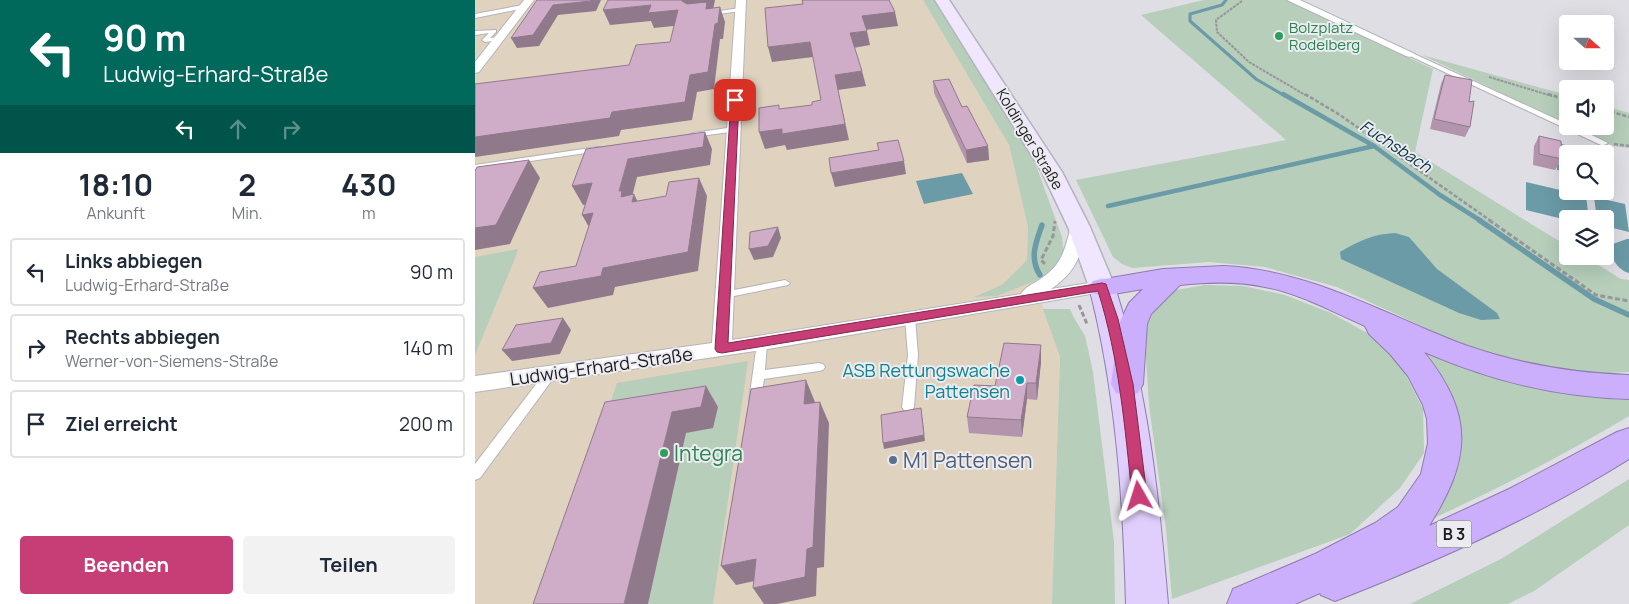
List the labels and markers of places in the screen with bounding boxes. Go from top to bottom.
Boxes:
place label: Bolzplatz Rodelberg [1289,17,1360,55]
marker: Bolzplatz Rodelberg [1273,30,1285,42]
pin [714,79,756,121]
place label: ASB Rettungswache Pattensen [842,358,1010,403]
marker: ASB Rettungswache Pattensen [1014,374,1026,386]
place label: Integra [674,439,743,467]
place label: M1 Pattensen [903,446,1032,474]
marker: Integra [658,447,670,459]
marker: M1 Pattensen [887,454,899,466]

